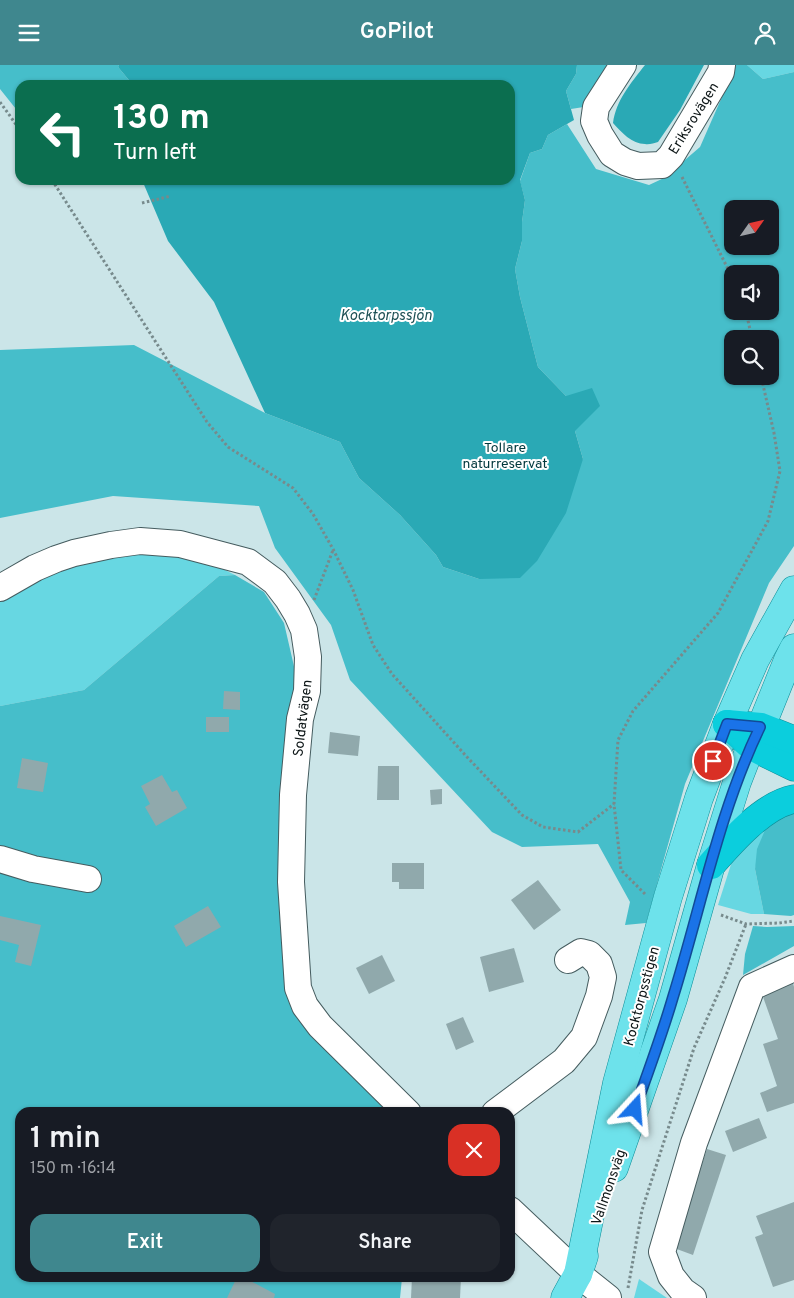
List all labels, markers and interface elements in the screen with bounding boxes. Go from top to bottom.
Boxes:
icon: menu [15,19,43,47]
text: GoPilot [360,19,434,46]
icon: person [751,19,779,47]
street label: Eriksrovägen [665,80,723,158]
text: 130 m [113,97,210,141]
icon: left [30,100,95,165]
text: Turn left [113,140,196,167]
north arrow [724,200,779,255]
map controls [724,200,779,385]
button: sound [724,265,779,320]
water label: Kocktorpssjön [340,307,432,326]
button: search [724,330,779,385]
park label: Tollare naturreservat [463,440,547,473]
street label: Soldatvägen [290,679,317,758]
pin [692,740,734,782]
icon: arrive [699,747,727,775]
street label: Kocktorpsstigen [621,945,664,1048]
position arrow [608,1082,660,1134]
text: 1 min [30,1121,101,1158]
button: close [448,1124,500,1176]
street label: Vallmonsväg [589,1147,630,1228]
text: 150 m · 16:14 [30,1159,116,1179]
button: Exit [30,1214,260,1272]
button: Share [270,1214,500,1272]

